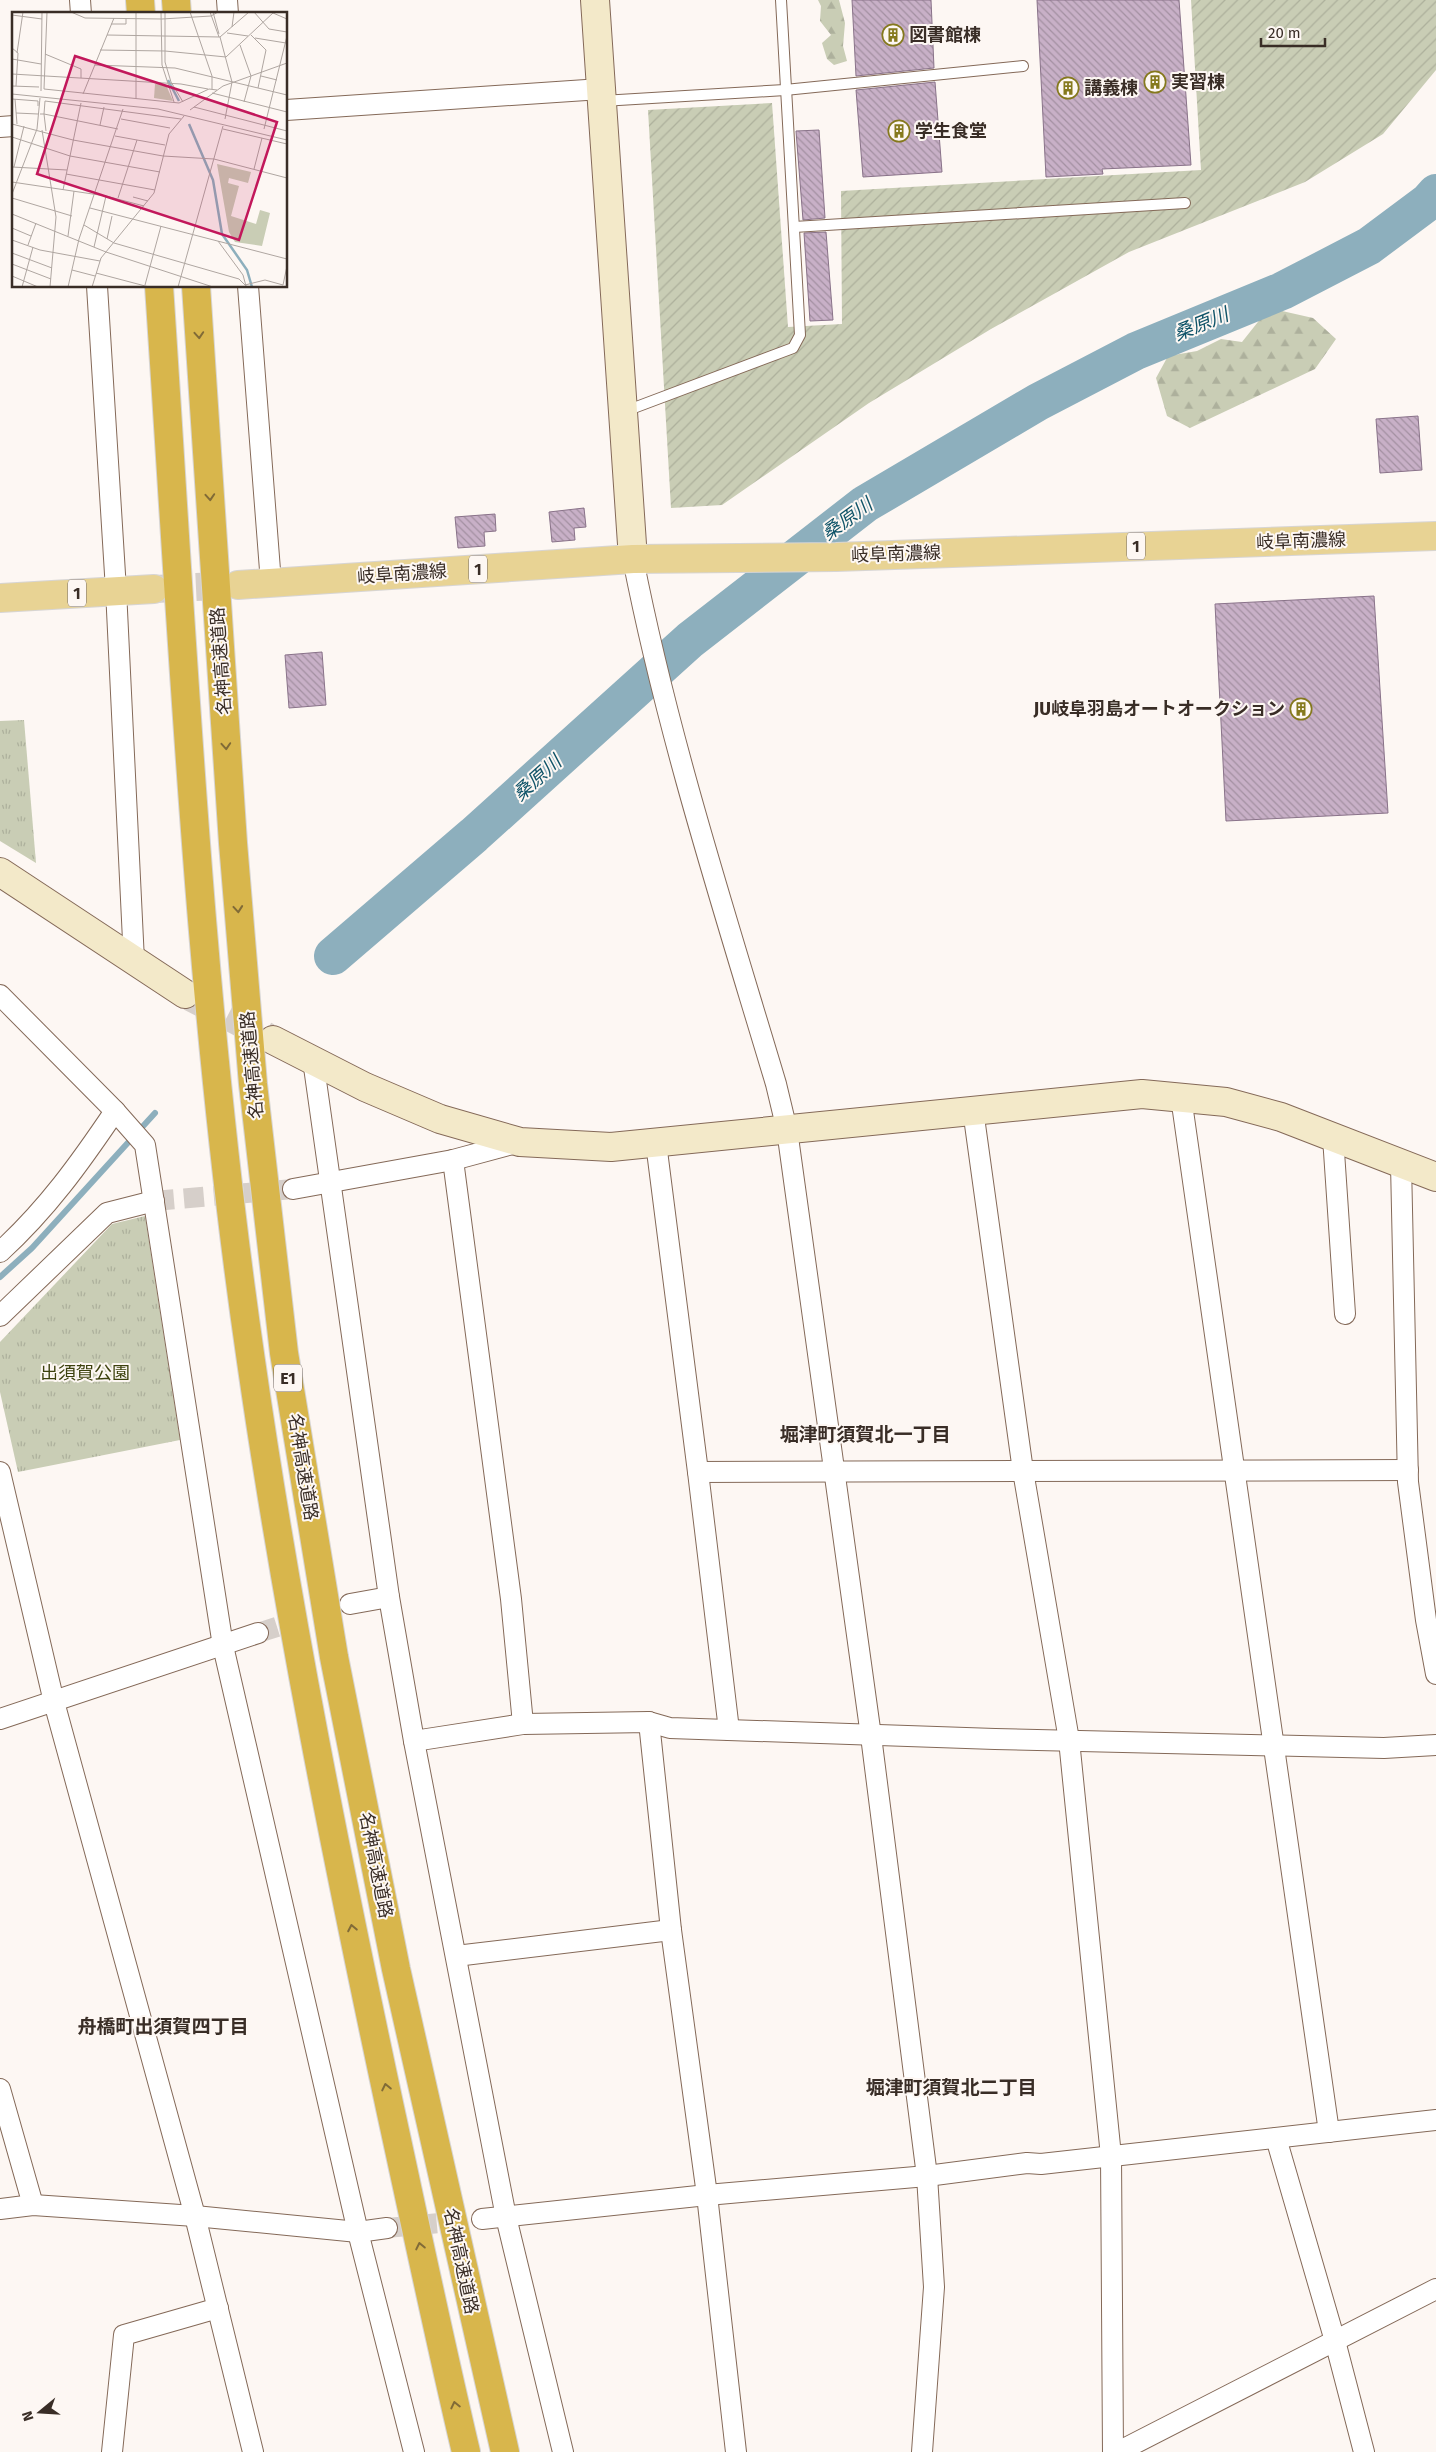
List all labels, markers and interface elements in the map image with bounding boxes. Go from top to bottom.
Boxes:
inset map [12,12,288,288]
scale bar [1261,15,1325,47]
building icon: 図書館棟 [881,23,905,47]
place label: 図書館棟 [909,24,981,46]
text: 20 m [1268,24,1301,42]
building icon: 実習棟 [1143,70,1167,94]
place label: 実習棟 [1171,71,1225,93]
building icon: 講義棟 [1056,76,1080,100]
place label: 講義棟 [1084,77,1138,99]
building icon: 学生食堂 [887,119,911,143]
place label: 学生食堂 [915,120,987,142]
water label: 桑原川 [1170,302,1234,345]
one-way arrow [193,331,204,339]
water label: 桑原川 [817,492,878,545]
one-way arrow [204,493,215,501]
street label: 岐阜南濃線 [1256,528,1346,554]
road number: 1 [1127,532,1145,560]
street label: 岐阜南濃線 [851,541,941,567]
road number: 1 [469,556,487,582]
street label: 岐阜南濃線 [356,560,448,588]
road number: 1 [68,580,86,606]
street label: 名神高速道路 [206,606,236,716]
building icon: JU岐阜羽島オートオークション [1289,697,1313,721]
place label: JU岐阜羽島オートオークション [1033,698,1285,720]
one-way arrow [221,743,232,751]
water label: 桑原川 [508,749,567,806]
one-way arrow [233,905,244,913]
street label: 名神高速道路 [236,1010,268,1120]
park label: 出須賀公園 [40,1362,130,1384]
road number: E1 [274,1365,302,1392]
street label: 名神高速道路 [284,1412,322,1522]
district label: 堀津町須賀北一丁目 [779,1423,951,1446]
street label: 名神高速道路 [355,1810,397,1920]
one-way arrow [347,1924,358,1933]
district label: 舟橋町出須賀四丁目 [77,2015,249,2038]
district label: 堀津町須賀北二丁目 [865,2076,1037,2099]
one-way arrow [381,2083,391,2092]
street label: 名神高速道路 [439,2206,483,2316]
one-way arrow [415,2241,426,2250]
north arrow [15,2387,65,2437]
one-way arrow [450,2400,461,2409]
text: N [19,2409,38,2423]

